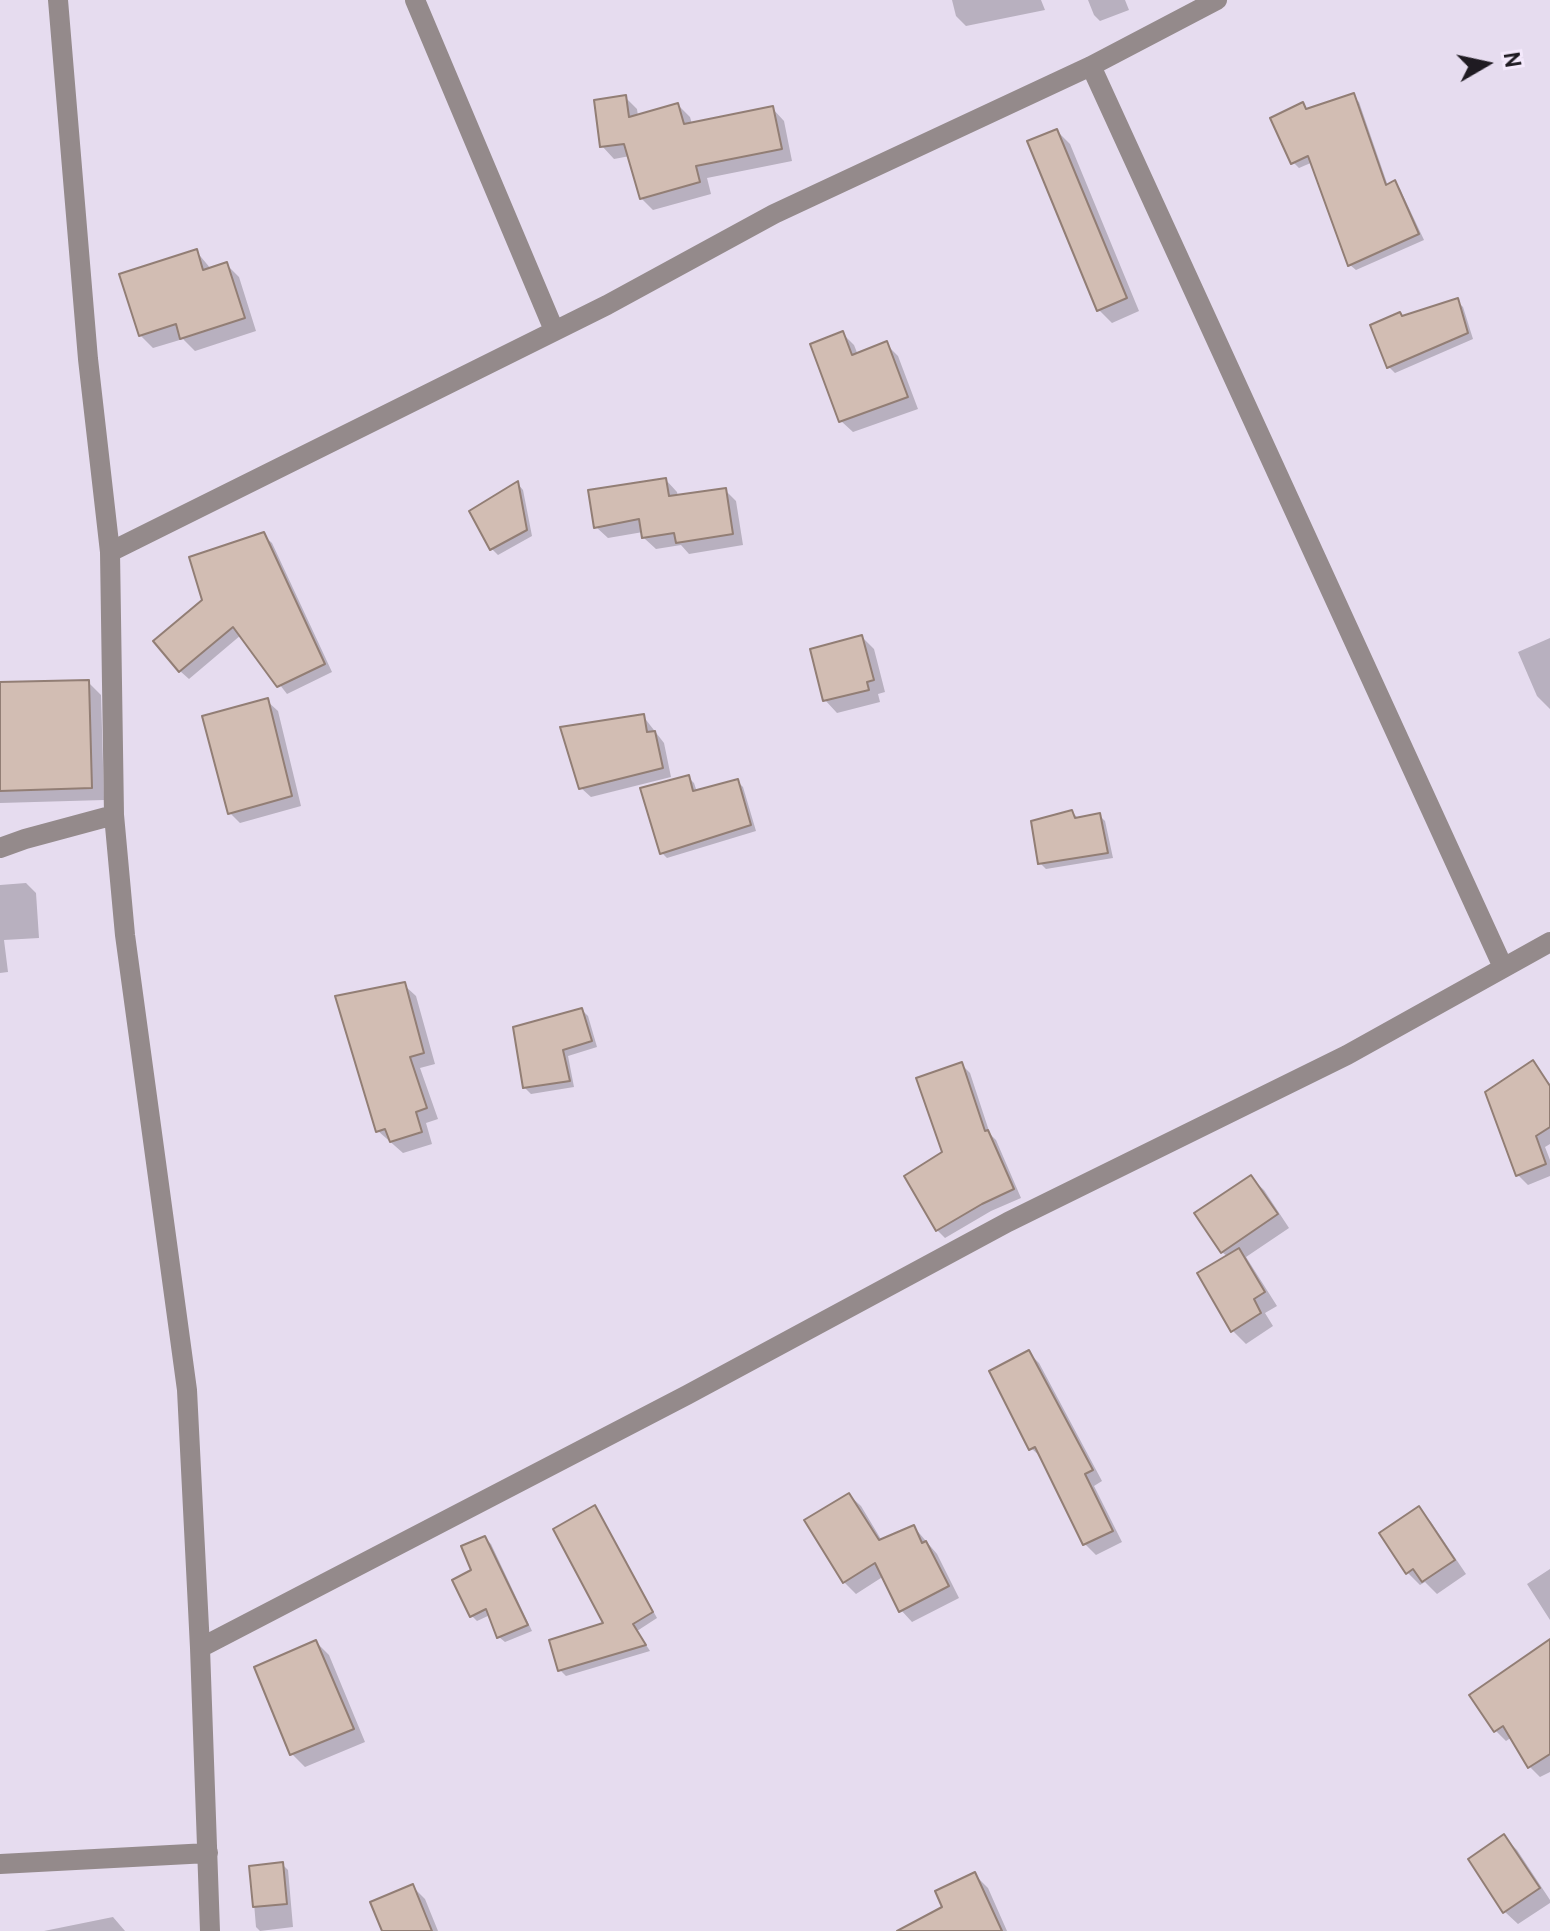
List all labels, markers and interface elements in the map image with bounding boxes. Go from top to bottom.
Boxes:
north arrow [1446,24,1526,104]
text: N [1496,50,1525,70]

